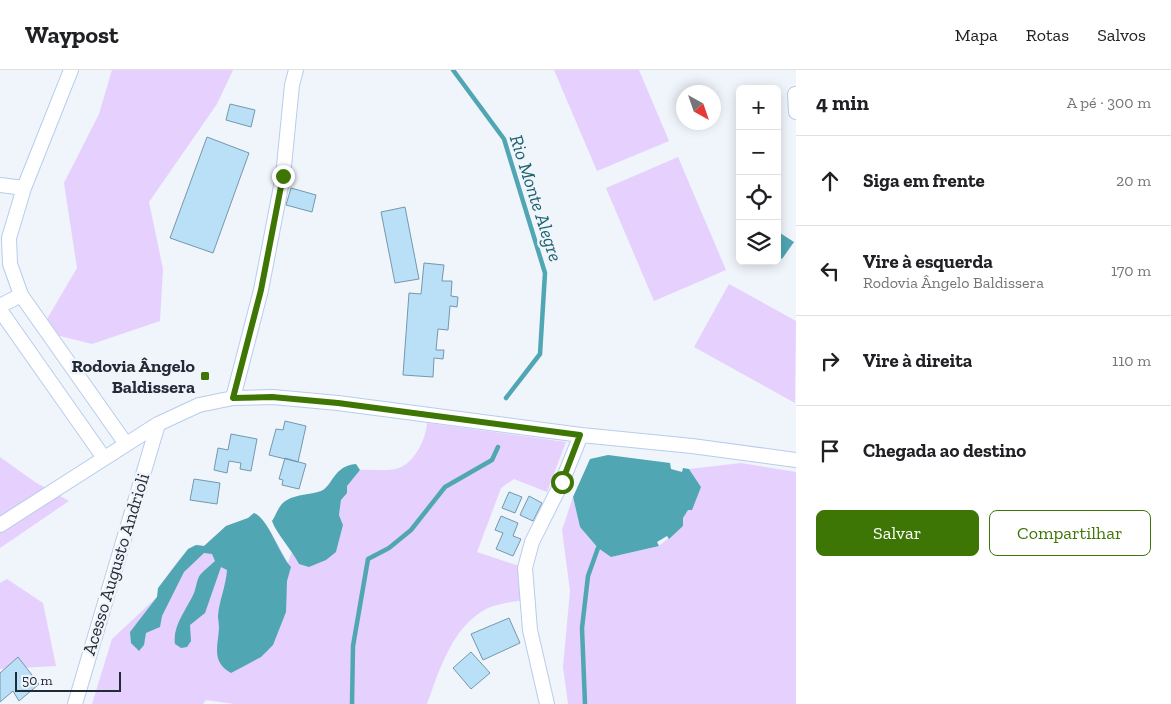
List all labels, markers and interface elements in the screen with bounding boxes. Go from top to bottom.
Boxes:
text: Waypost [25,20,119,49]
text: Mapa [955,24,998,46]
text: Rotas [1026,24,1069,46]
text: Salvos [1097,24,1146,46]
north arrow [676,85,721,130]
map controls [736,85,781,265]
button: + [736,85,781,130]
text: 4 min [816,90,869,115]
text: A pé · 300 m [1067,93,1151,112]
button: − [736,130,781,175]
water label: Rio Monte Alegre [505,132,567,264]
route end [272,165,295,188]
icon: ahead [816,167,844,195]
text: Siga em frente [863,169,985,192]
text: 20 m [1116,171,1151,190]
button: locate [736,175,781,220]
button: layers [736,220,781,265]
text: Vire à esquerda [863,250,993,273]
icon: left [816,257,844,285]
text: 170 m [1111,261,1151,280]
text: Rodovia Ângelo Baldissera [863,273,1044,292]
icon: right [816,347,844,375]
text: Vire à direita [863,349,972,372]
text: 110 m [1112,351,1151,370]
place label: Rodovia Ângelo Baldissera [71,355,196,398]
marker: Rodovia Ângelo Baldissera [199,370,211,382]
icon: arrive [816,437,844,465]
text: Chegada ao destino [863,439,1026,462]
street label: Acesso Augusto Andrioli [78,470,154,658]
route start [551,471,574,494]
button: Salvar [816,510,979,556]
button: Compartilhar [989,510,1151,556]
scale bar [15,669,121,692]
text: 50 m [22,672,53,689]

